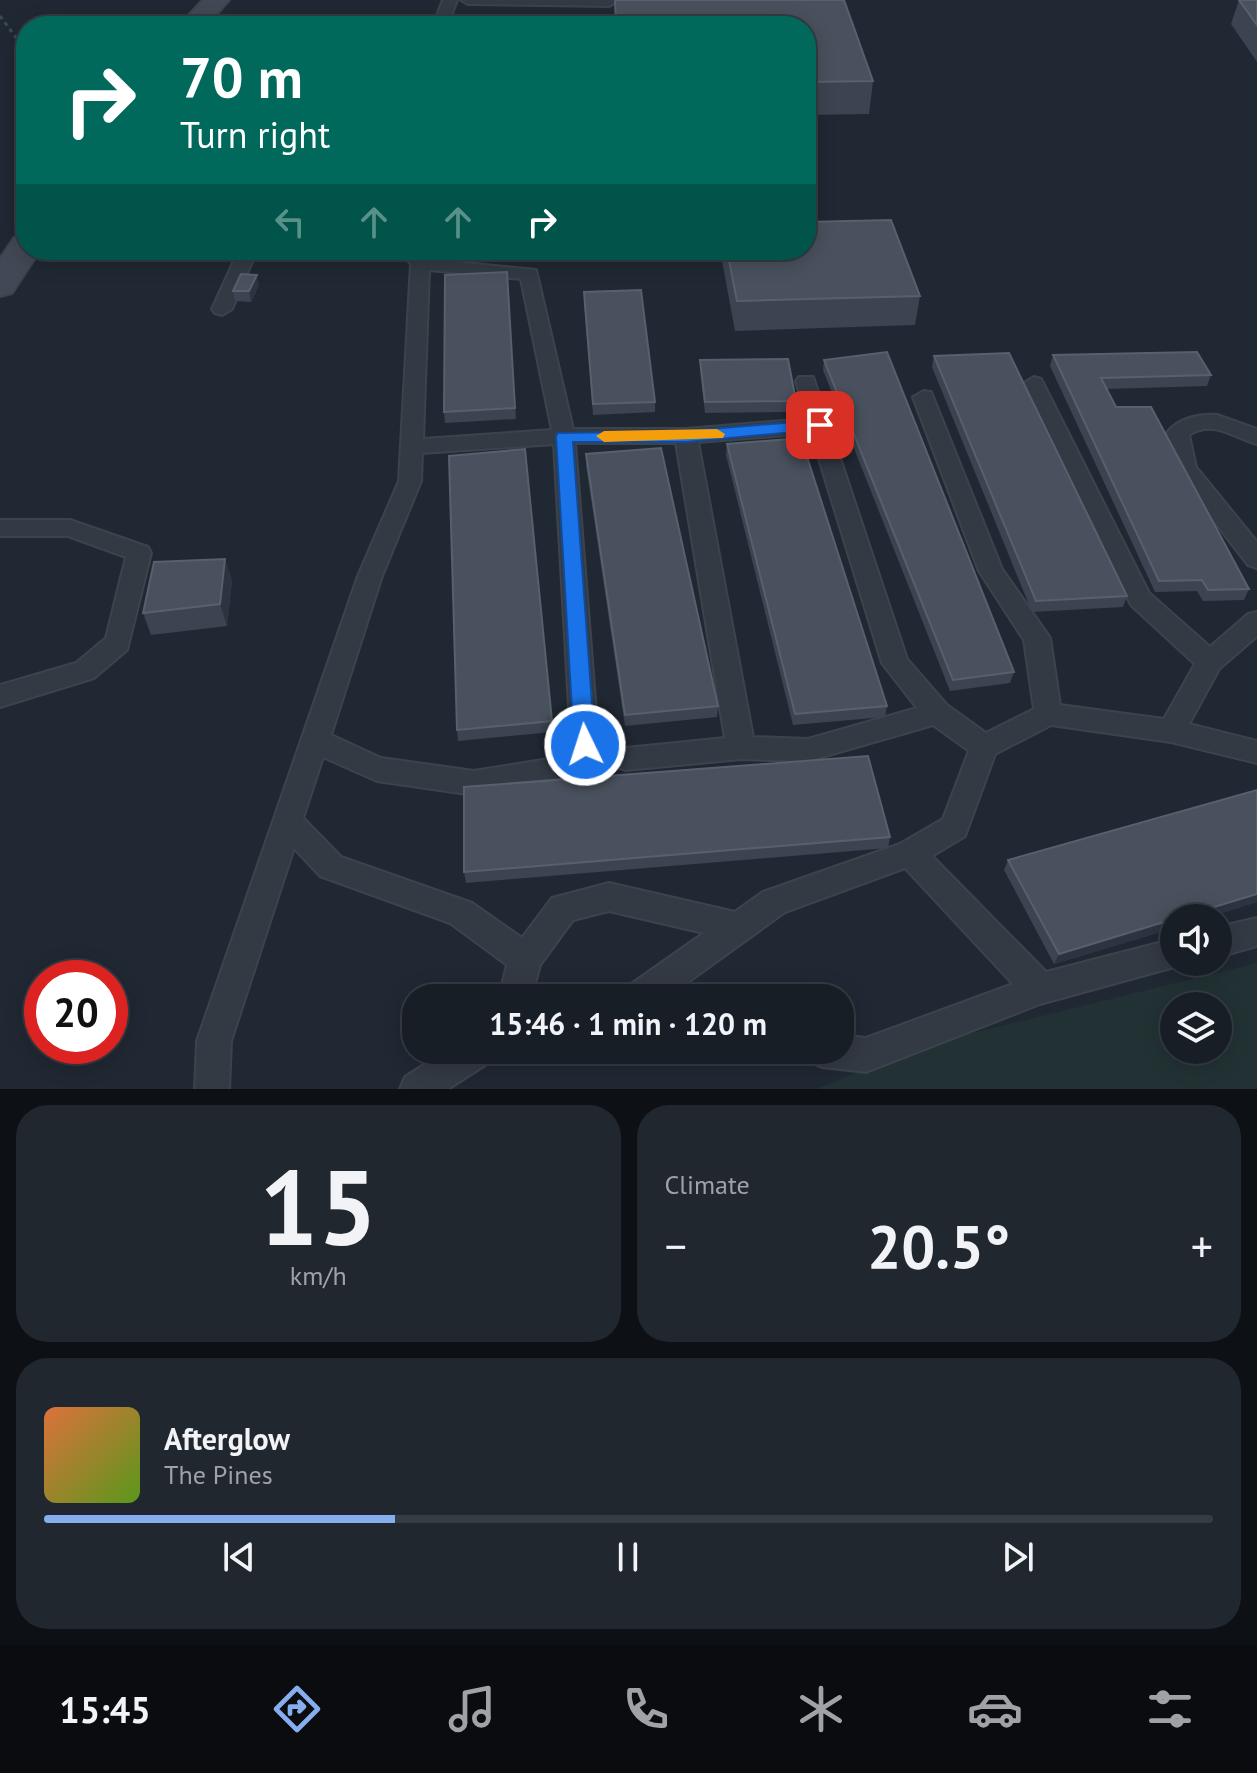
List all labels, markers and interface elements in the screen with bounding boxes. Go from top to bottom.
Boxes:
text: 70 m [180,41,303,113]
icon: right [48,48,152,152]
text: Turn right [180,111,330,158]
icon: left [268,200,312,244]
icon: ahead [352,200,396,244]
icon: ahead [436,200,480,244]
icon: right [520,200,564,244]
pin [786,391,854,459]
icon: arrive [798,403,842,447]
position arrow [543,703,627,787]
map controls [1160,904,1232,1064]
button: sound [1160,904,1232,976]
speed limit sign: 20 [24,960,128,1064]
button: layers [1160,992,1232,1064]
text: 15:46 · 1 min · 120 m [489,1004,767,1043]
text: 15 [259,1139,377,1274]
text: Climate [665,1168,750,1201]
text: 20.5° [867,1207,1010,1285]
text: − [665,1217,687,1274]
text: + [1191,1217,1213,1274]
text: km/h [290,1259,347,1292]
text: Afterglow [164,1419,290,1458]
text: The Pines [164,1458,273,1491]
icon: previous [217,1535,261,1579]
icon: pause [606,1535,650,1579]
icon: next [996,1535,1040,1579]
icon: directions [269,1681,325,1737]
icon: music [444,1681,500,1737]
icon: phone [618,1681,674,1737]
icon: climate [793,1681,849,1737]
icon: car [967,1681,1023,1737]
icon: filters [1142,1681,1198,1737]
text: 15:45 [59,1686,151,1733]

